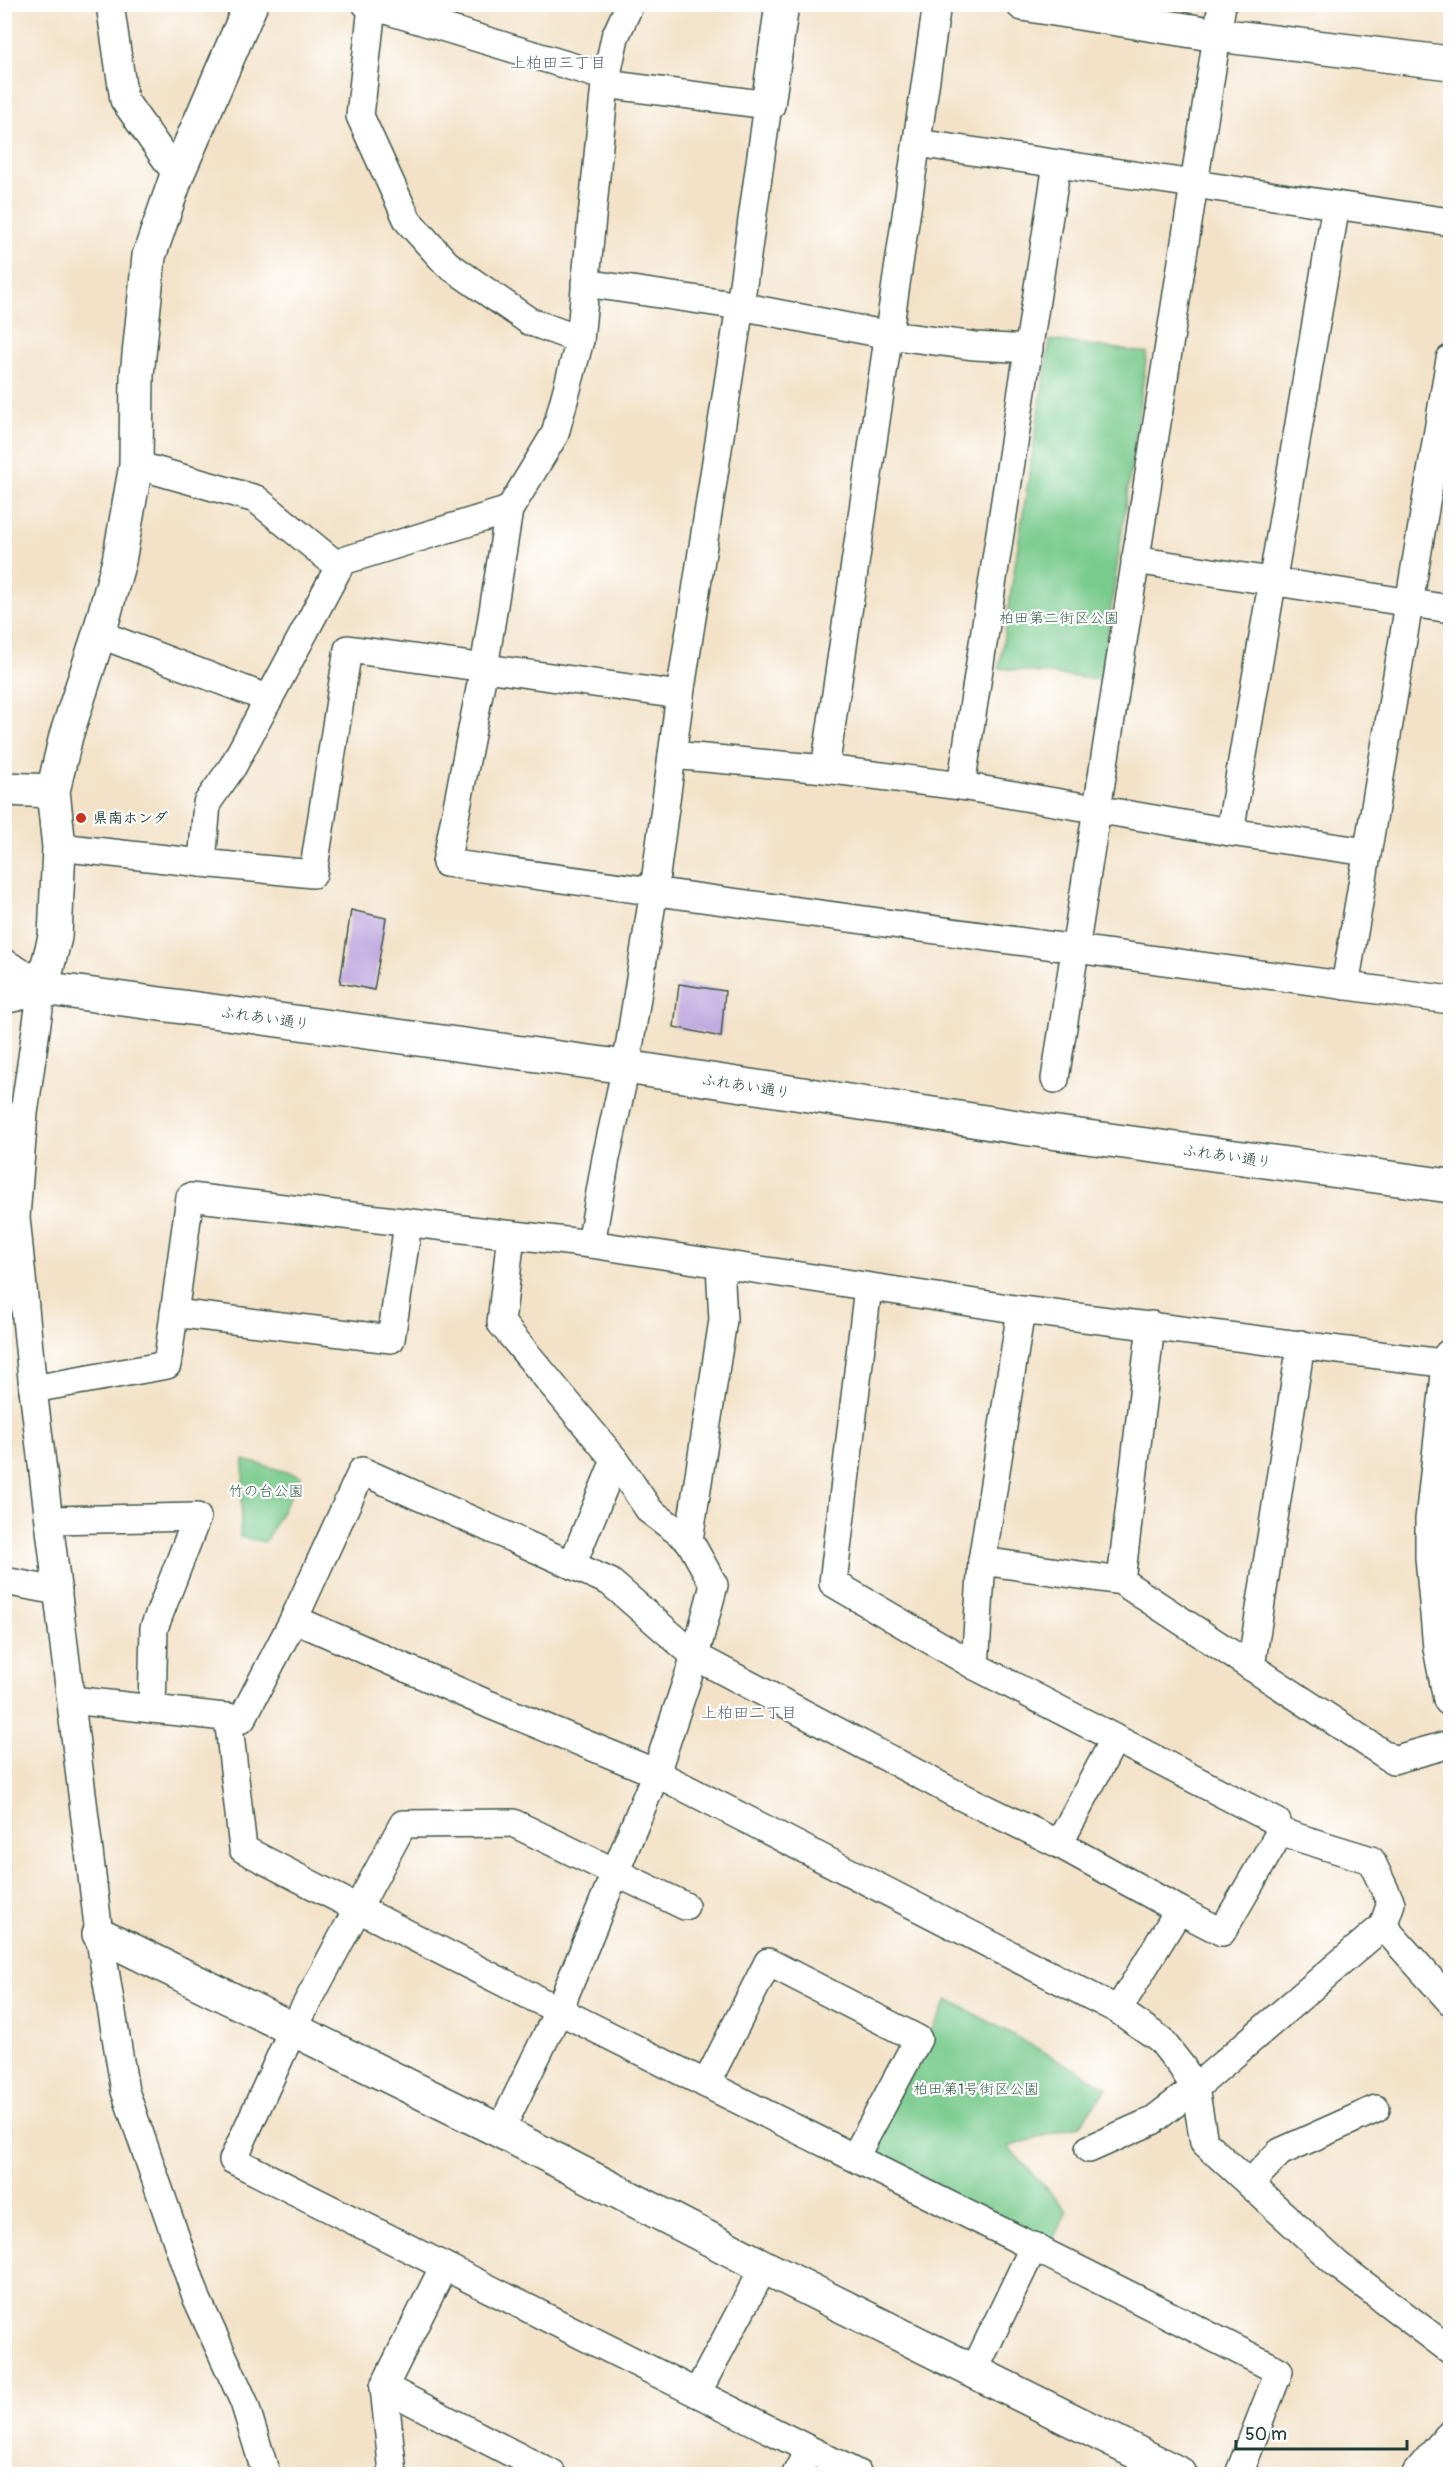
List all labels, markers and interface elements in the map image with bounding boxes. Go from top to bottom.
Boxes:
district label: 上柏田三丁目 [510,53,606,73]
park label: 柏田第二街区公園 [999,609,1119,628]
place label: 県南ホンダ [93,809,168,828]
marker: 県南ホンダ [74,811,88,825]
street label: ふれあい通り [219,1003,311,1034]
street label: ふれあい通り [700,1070,792,1103]
street label: ふれあい通り [1181,1141,1273,1172]
park label: 竹の台公園 [228,1482,304,1501]
district label: 上柏田二丁目 [701,1703,797,1723]
park label: 柏田第1号街区公園 [913,2080,1039,2099]
scale bar [1236,2413,1407,2451]
text: 50 m [1245,2423,1287,2446]

